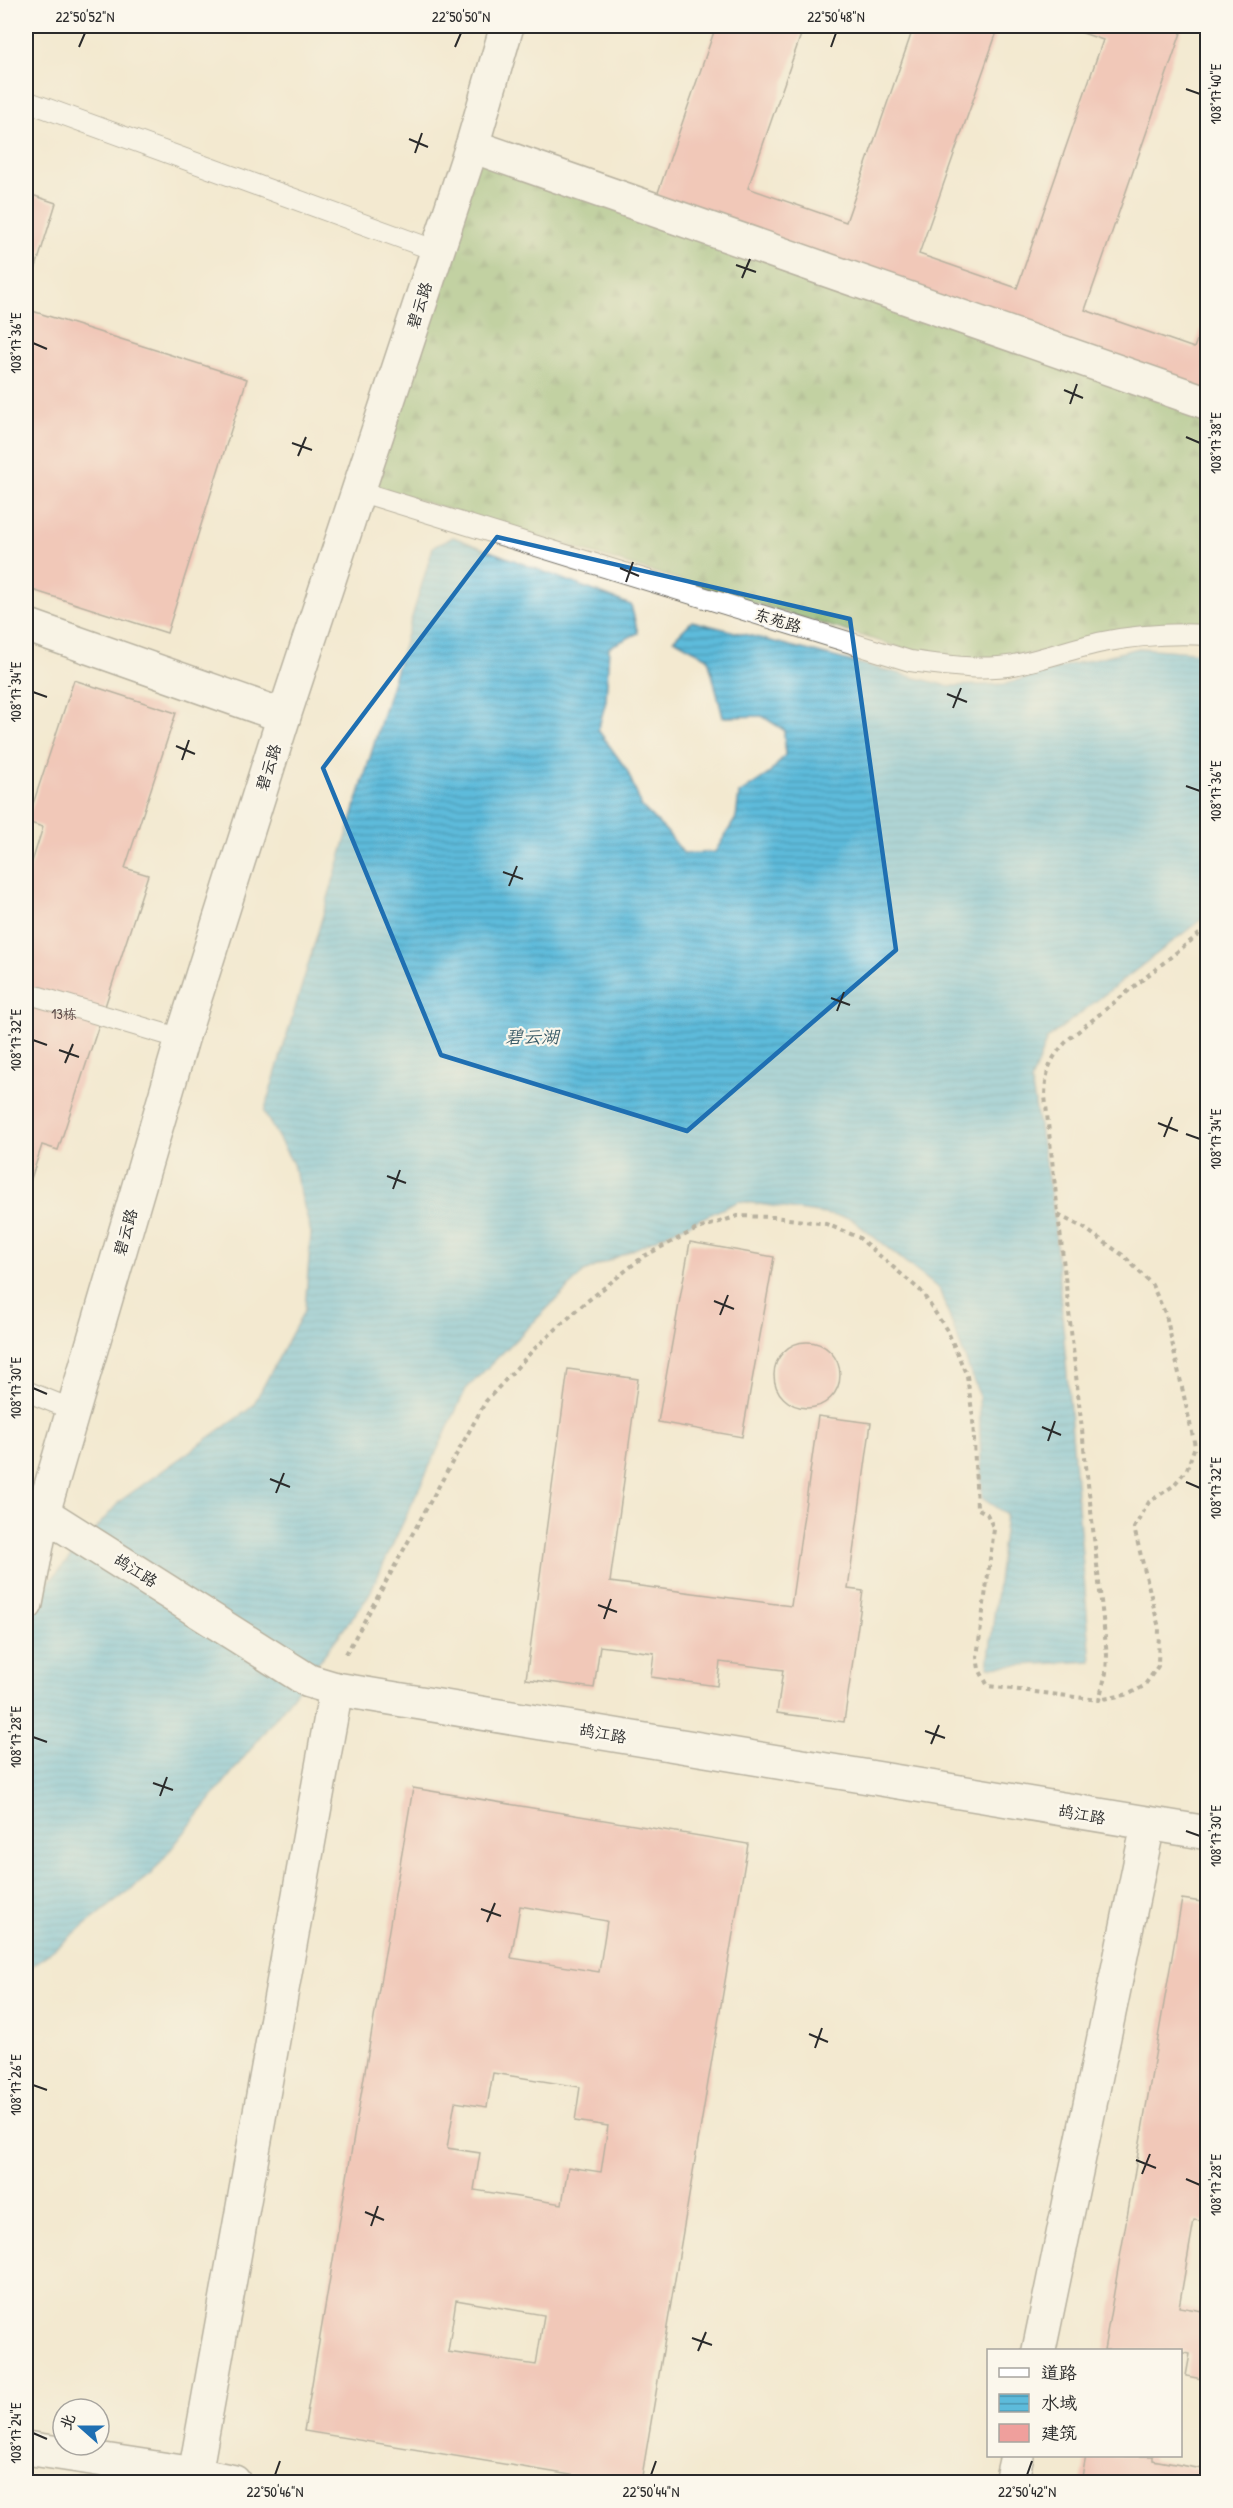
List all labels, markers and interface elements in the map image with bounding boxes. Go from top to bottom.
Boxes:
text: 22°50'52"N [56,6,114,27]
text: 22°50'50"N [432,6,490,27]
text: 22°50'48"N [807,6,865,27]
text: 108°17'40"E [1205,63,1226,125]
street label: 碧云路 [401,279,437,331]
text: 108°17'36"E [5,312,26,374]
text: 108°17'38"E [1205,412,1226,474]
street label: 东苑路 [752,602,804,638]
text: 108°17'34"E [5,661,26,723]
street label: 碧云路 [250,741,286,793]
text: 108°17'36"E [1205,760,1226,822]
house number: 13栋 [51,1004,77,1023]
text: 108°17'32"E [5,1008,26,1071]
water label: 碧云湖 [505,1024,561,1049]
text: 108°17'34"E [1205,1108,1226,1170]
street label: 碧云路 [108,1206,142,1258]
text: 108°17'30"E [5,1357,26,1419]
text: 108°17'32"E [1205,1456,1226,1519]
street label: 鸪江路 [110,1548,162,1592]
text: 108°17'28"E [5,1706,26,1768]
street label: 鸪江路 [577,1718,629,1748]
street label: 鸪江路 [1056,1799,1108,1829]
text: 108°17'30"E [1205,1805,1226,1867]
text: 108°17'26"E [5,2054,26,2116]
text: 108°17'28"E [1205,2154,1226,2216]
legend [987,2349,1182,2457]
text: 道路 [1041,2360,1077,2385]
text: 水域 [1041,2390,1077,2415]
north arrow [51,2397,111,2457]
text: 108°17'24"E [5,2402,26,2464]
text: 北 [54,2410,80,2433]
text: 建筑 [1041,2420,1077,2445]
text: 22°50'46"N [246,2481,304,2502]
text: 22°50'44"N [623,2481,679,2502]
text: 22°50'42"N [998,2481,1056,2502]

